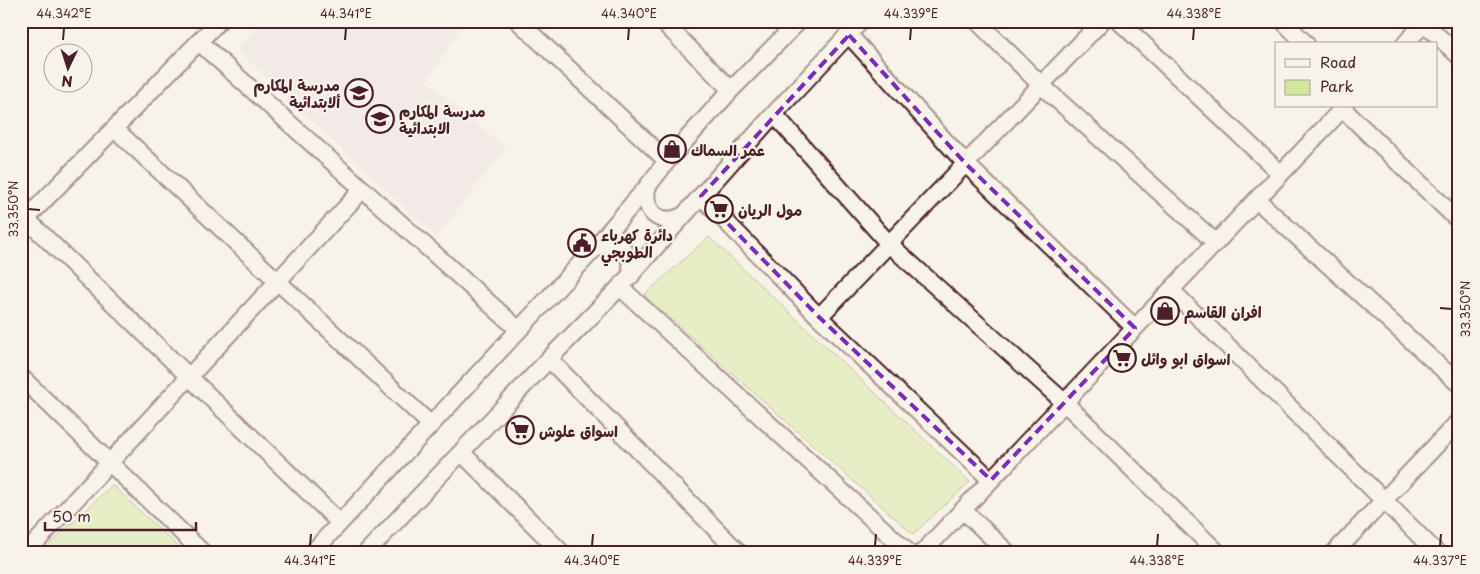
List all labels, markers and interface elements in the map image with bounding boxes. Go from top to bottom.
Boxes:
text: 44.342°E [36,4,92,22]
text: 44.341°E [320,4,372,22]
text: 44.340°E [601,4,657,22]
text: 44.339°E [884,4,938,22]
text: 44.338°E [1167,4,1221,22]
north arrow [42,42,92,92]
legend [1275,42,1438,108]
text: Road [1320,50,1356,73]
text: N [61,71,73,92]
place label: مدرسة المكارم ألابتدائية [253,73,341,113]
text: Park [1320,74,1354,97]
school or university icon: مدرسة المكارم ألابتدائية [344,78,374,108]
place label: مدرسة المكارم الابتدائية [399,99,486,139]
school or university icon: مدرسة المكارم الابتدائية [365,104,395,134]
shop icon: عمر السماك [657,134,687,164]
place label: عمر السماك [691,138,765,161]
text: 33.350°N [4,181,22,238]
supermarket icon: مول الريان [704,194,734,224]
place label: مول الريان [738,198,802,221]
place label: دائرة كهرباء الطوبجي [601,223,673,267]
public building icon: دائرة كهرباء الطوبجي [567,228,597,258]
text: 33.350°N [1456,281,1474,338]
shop icon: افران القاسم [1150,296,1180,326]
place label: افران القاسم [1184,300,1262,324]
supermarket icon: اسواق ابو وائل [1107,343,1137,373]
place label: اسواق ابو وائل [1141,347,1231,370]
supermarket icon: اسواق علوش [505,415,535,445]
place label: اسواق علوش [539,419,618,442]
scale bar [45,499,196,531]
text: 50 m [52,504,91,527]
text: 44.341°E [284,551,336,569]
text: 44.340°E [564,551,620,569]
text: 44.339°E [848,551,902,569]
text: 44.338°E [1130,551,1184,569]
text: 44.337°E [1413,551,1467,569]

